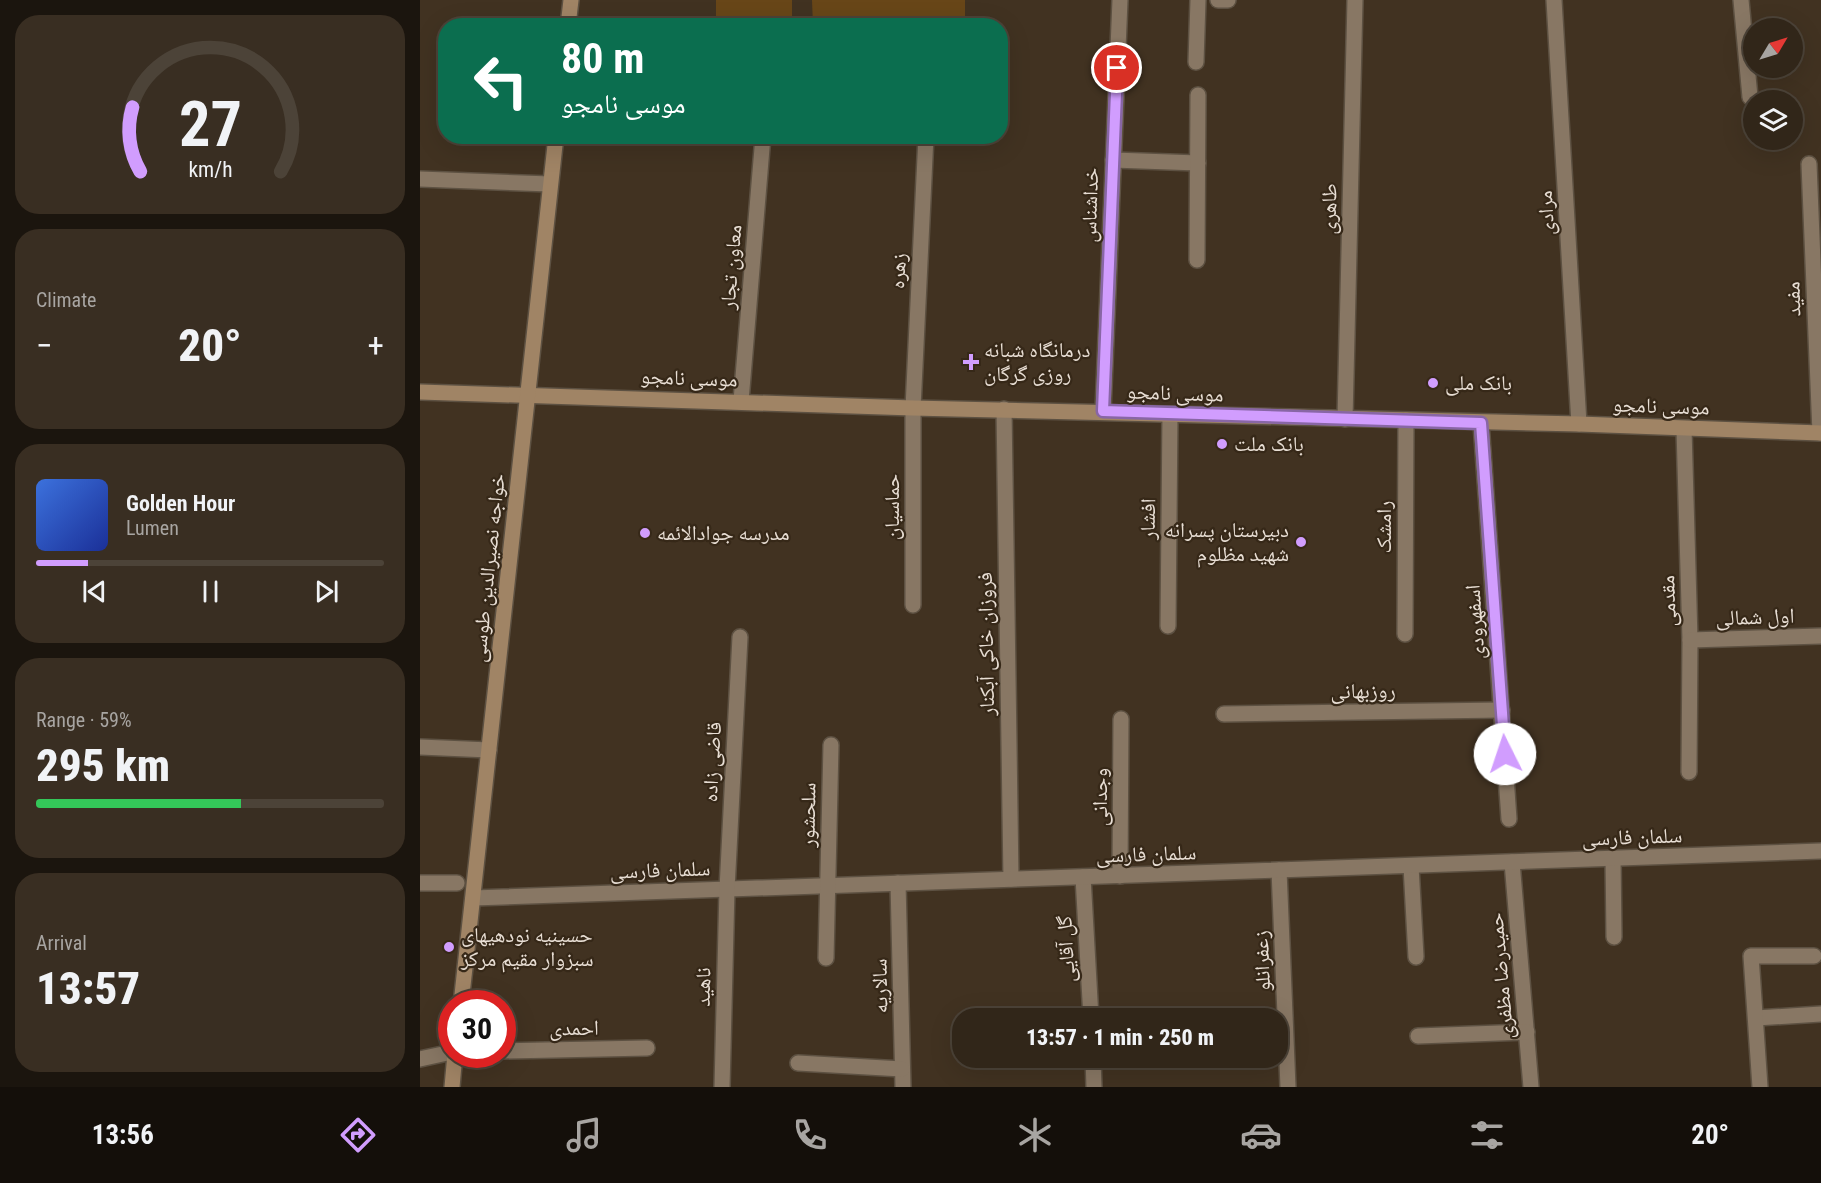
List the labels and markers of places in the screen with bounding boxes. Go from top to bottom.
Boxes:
pin [1091,42,1142,93]
place label: درمانگاه شبانه روزی گرگان [984,338,1090,386]
marker: درمانگاه شبانه روزی گرگان [962,353,980,371]
place label: بانک ملی [1445,371,1512,396]
marker: بانک ملی [1426,376,1440,390]
place label: بانک ملت [1234,432,1304,456]
marker: بانک ملت [1215,437,1229,451]
place label: دبیرستان پسرانه شهید مظلوم [1165,518,1289,568]
place label: مدرسه جوادالائمه [657,521,789,545]
marker: مدرسه جوادالائمه [638,526,652,540]
marker: دبیرستان پسرانه شهید مظلوم [1294,535,1308,549]
place label: حسینیه نودهیهای سبزوار مقیم مرکز [460,923,594,973]
marker: حسینیه نودهیهای سبزوار مقیم مرکز [442,940,456,954]

